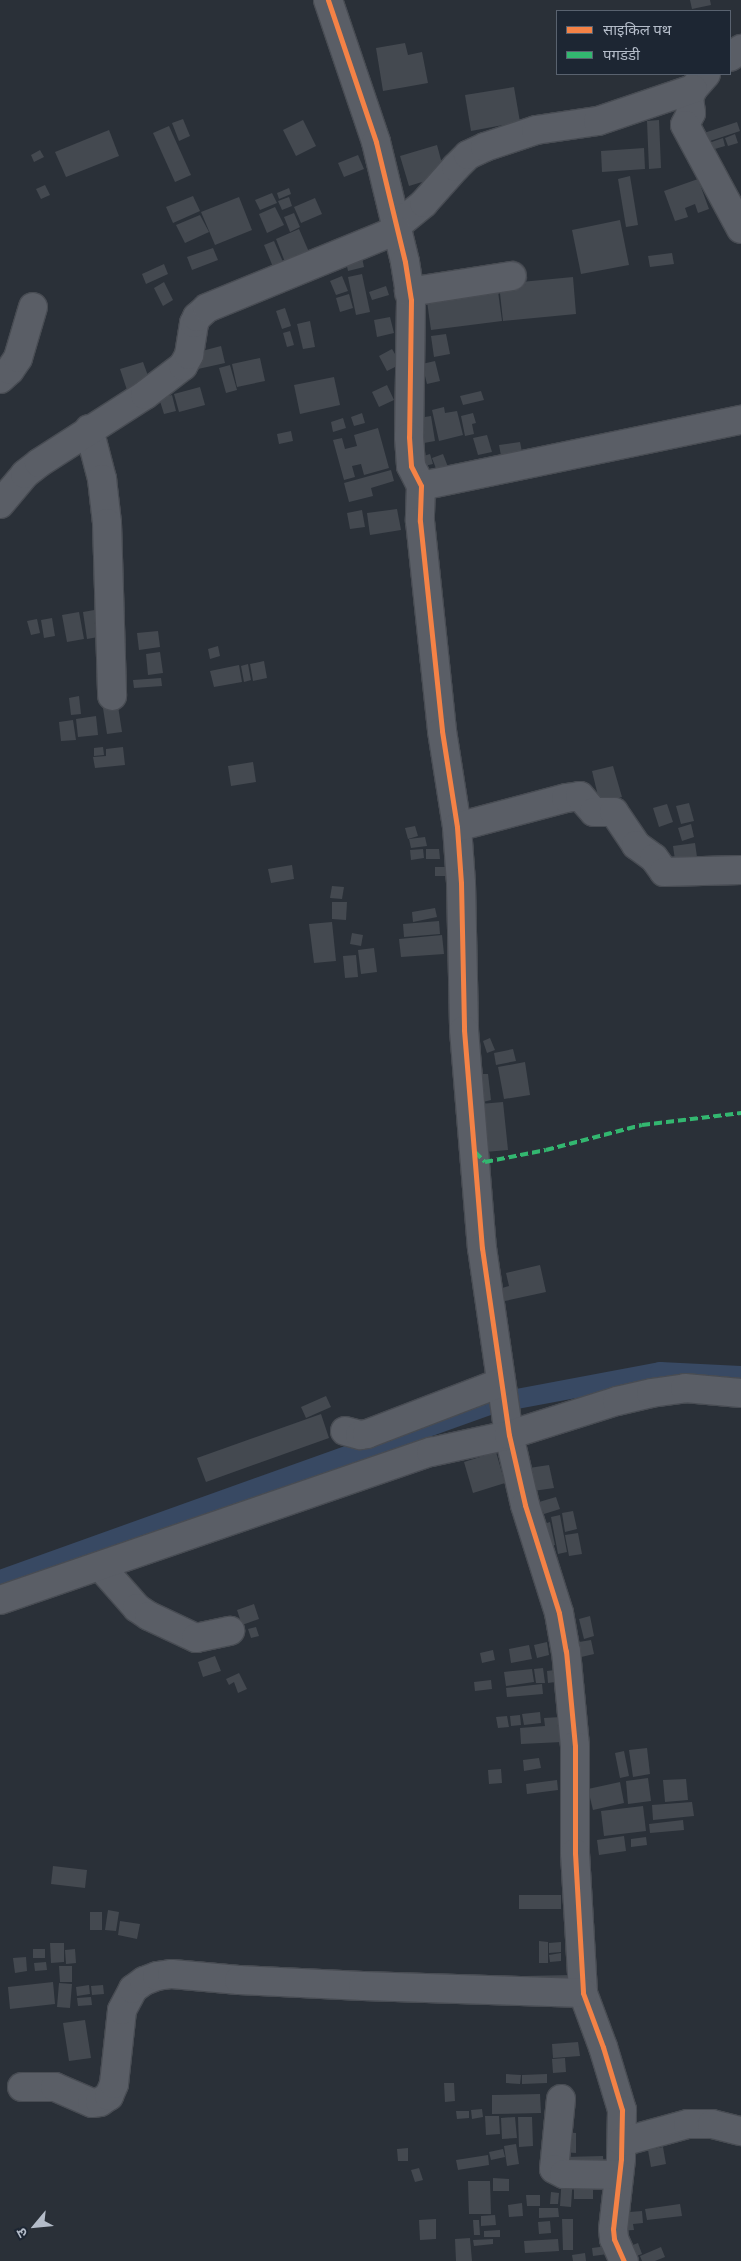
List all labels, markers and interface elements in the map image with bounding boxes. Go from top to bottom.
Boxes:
legend [556,10,731,75]
text: साइकिल पथ [603,18,671,41]
text: पगडंडी [603,43,640,66]
north arrow [10,2201,60,2251]
text: उ [10,2225,33,2242]

